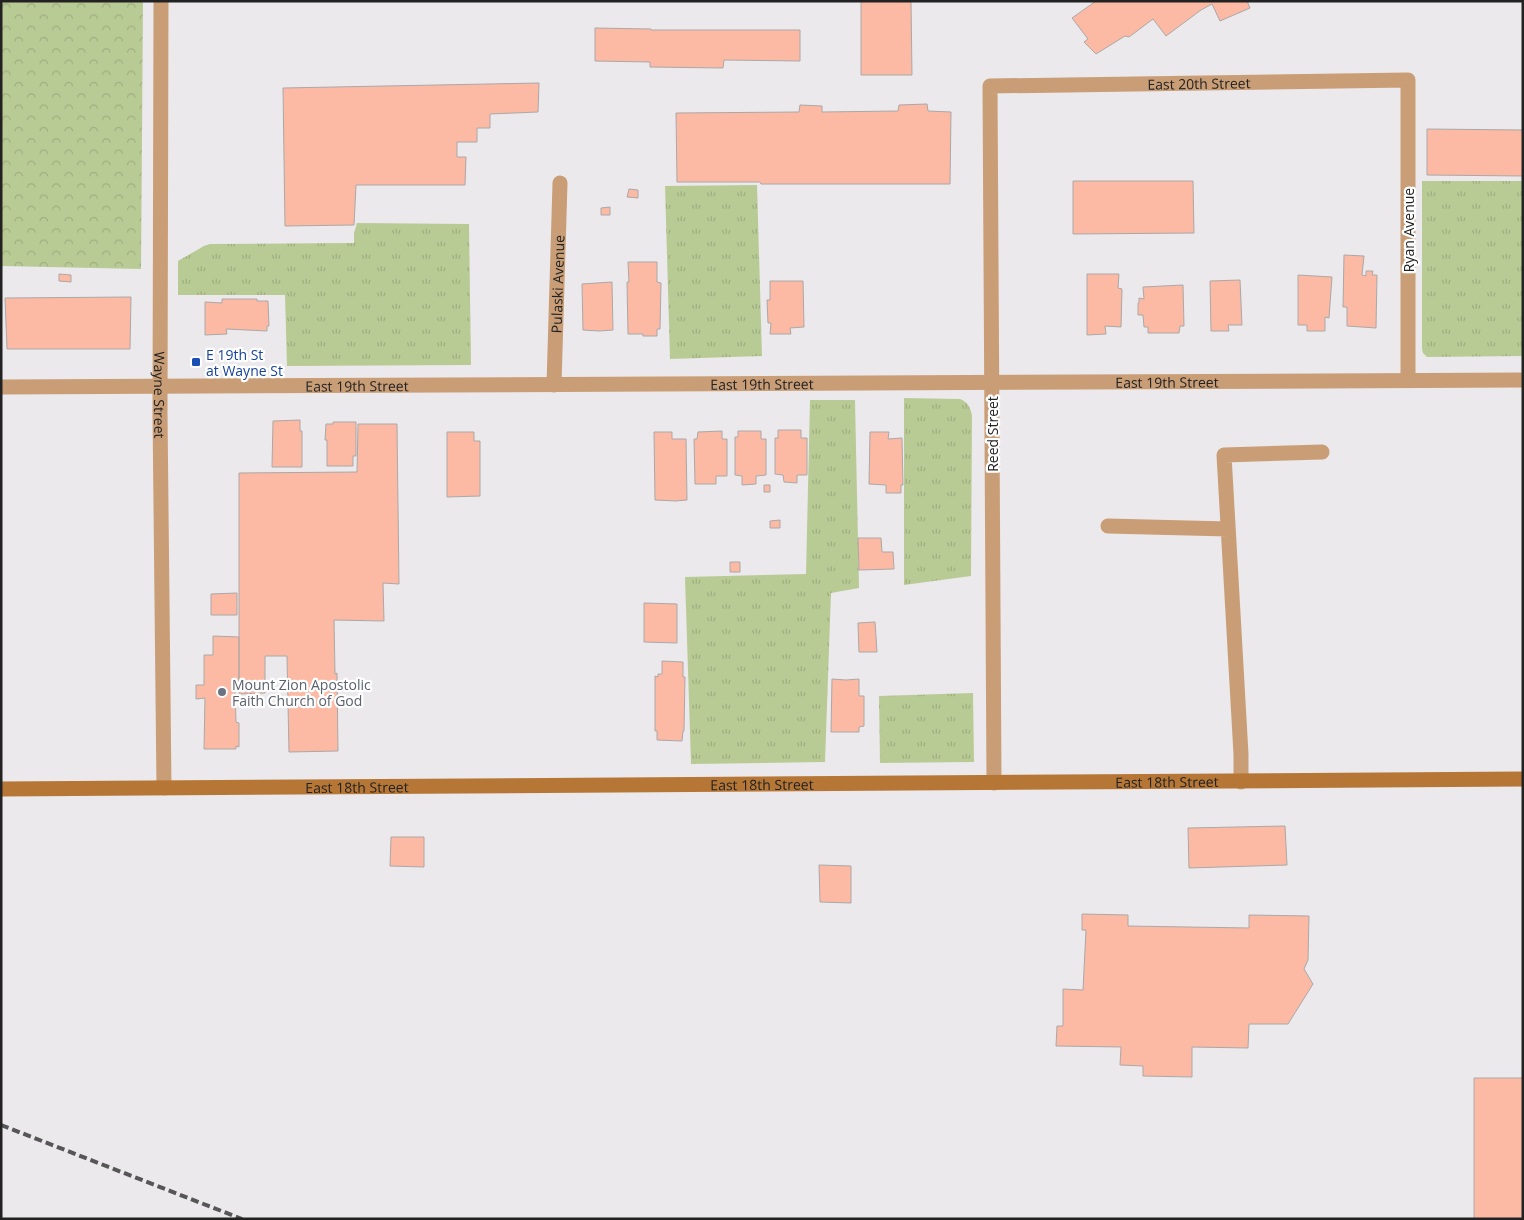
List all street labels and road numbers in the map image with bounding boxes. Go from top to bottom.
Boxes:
street label: East 20th Street [1147,73,1251,93]
street label: Ryan Avenue [1399,188,1418,272]
street label: Pulaski Avenue [546,234,568,333]
street label: Wayne Street [150,351,170,439]
street label: East 19th Street [1115,372,1219,391]
street label: East 19th Street [710,374,814,393]
street label: East 19th Street [305,376,409,395]
street label: Reed Street [983,396,1002,472]
street label: East 18th Street [1115,772,1219,791]
street label: East 18th Street [710,774,814,794]
street label: East 18th Street [305,777,409,797]

